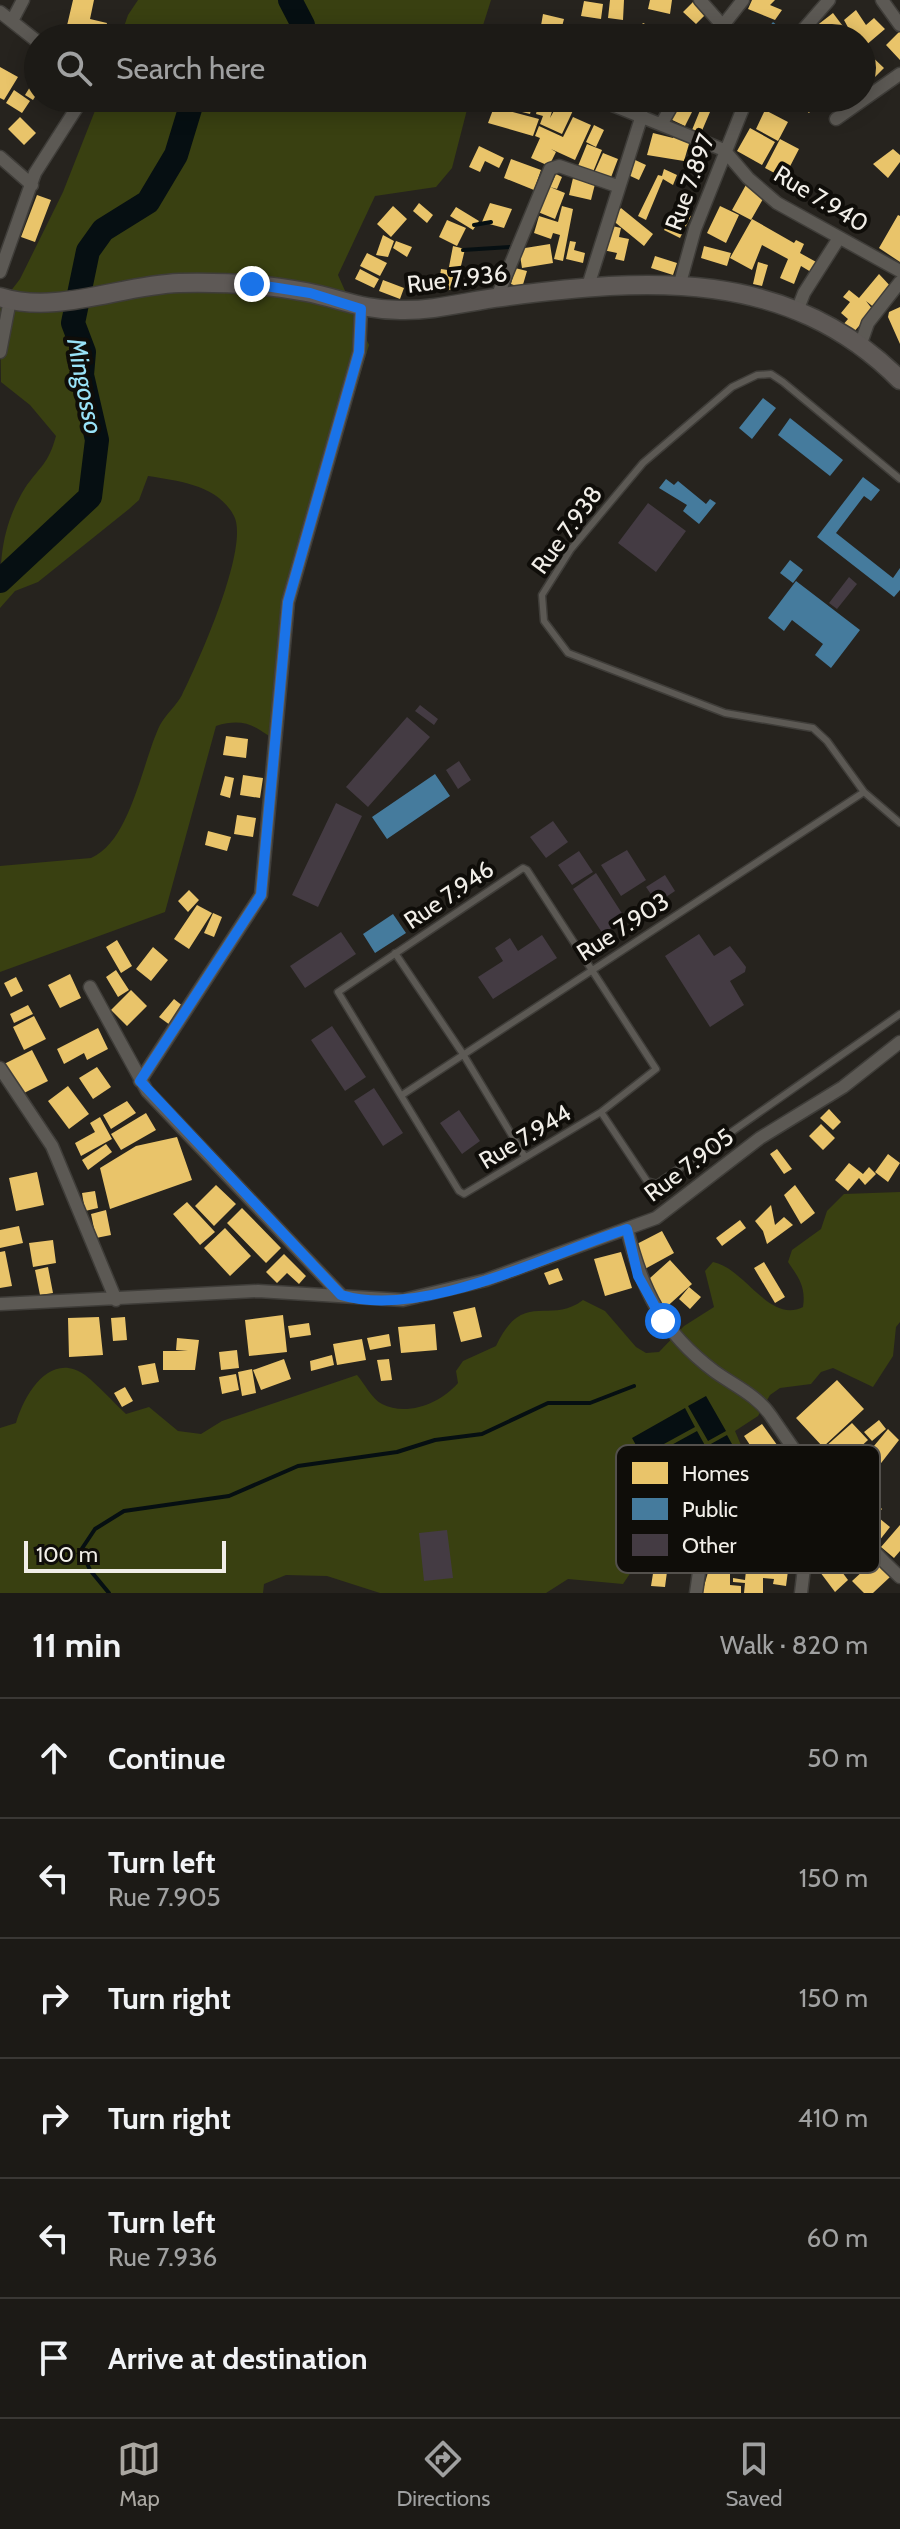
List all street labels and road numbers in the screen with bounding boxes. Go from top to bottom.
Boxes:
street label: Rue 7.897 [659,129,720,234]
street label: Rue 7.940 [769,159,874,238]
street label: Rue 7.936 [405,258,509,299]
street label: Rue 7.938 [525,480,608,579]
street label: Rue 7.946 [398,854,499,935]
street label: Rue 7.903 [571,886,674,967]
street label: Rue 7.944 [474,1098,576,1175]
street label: Rue 7.905 [638,1122,739,1207]

